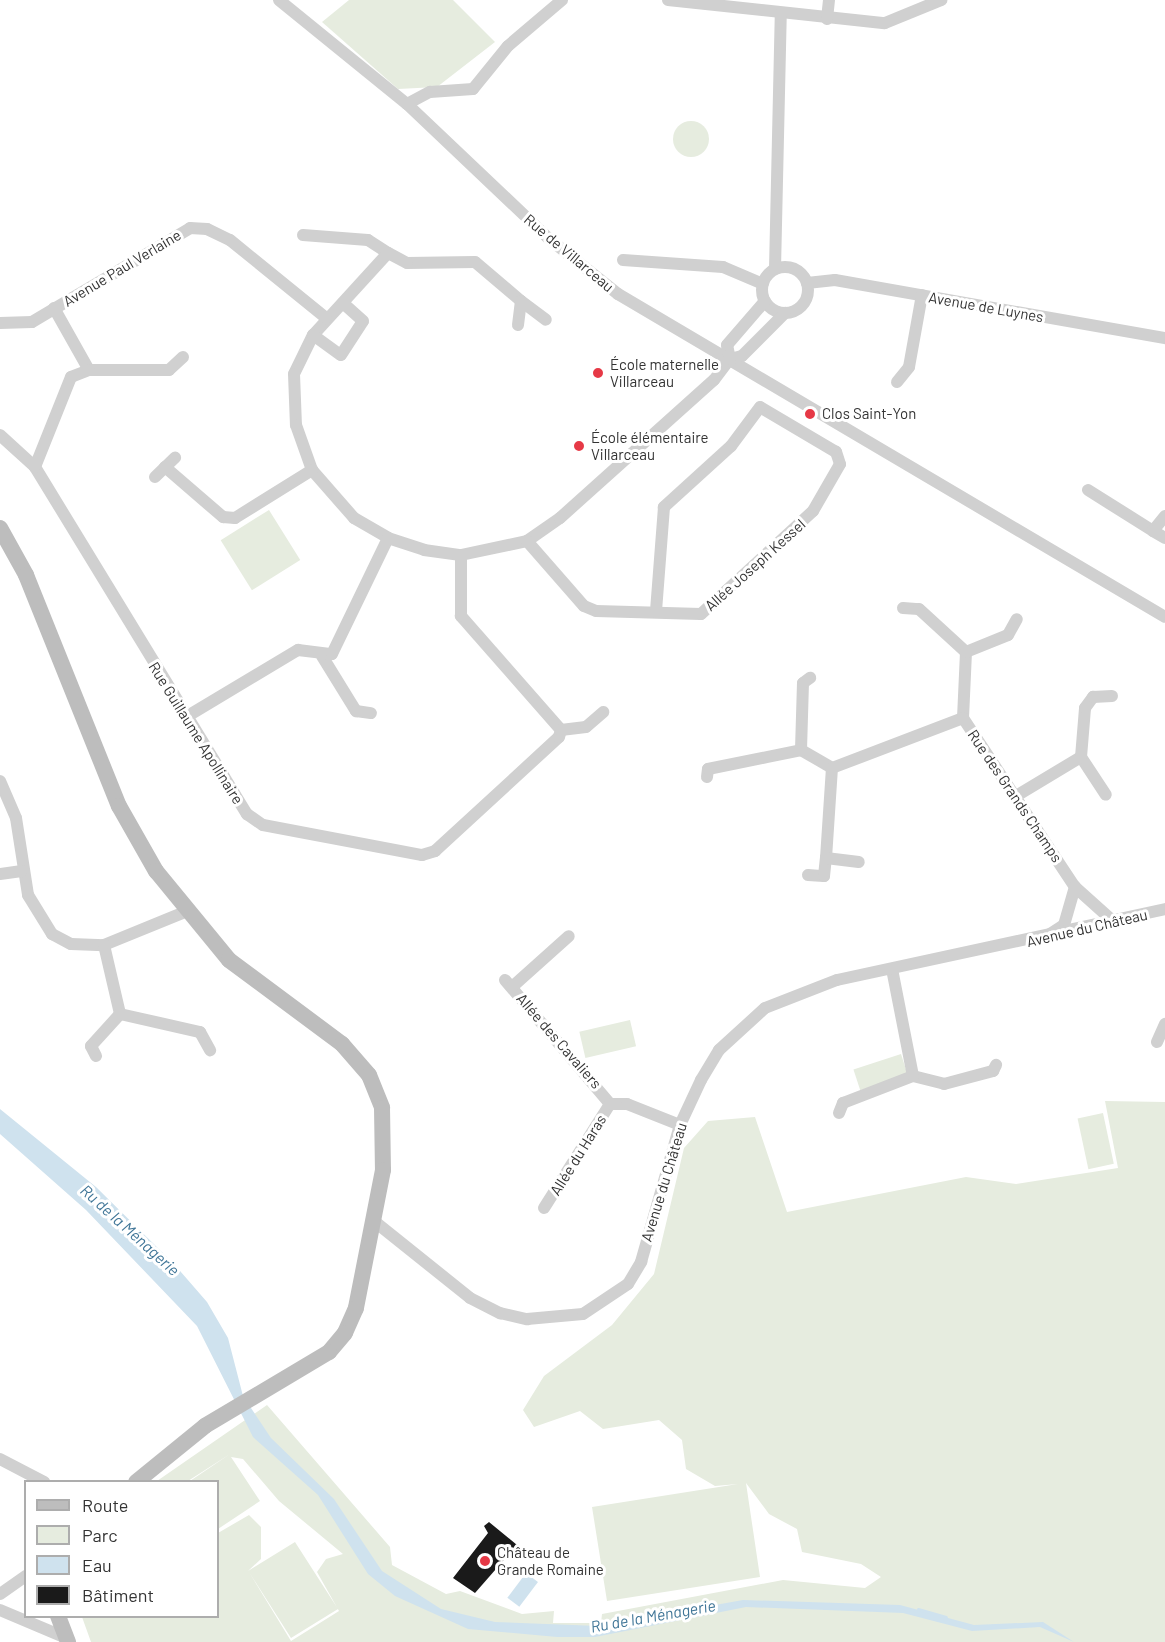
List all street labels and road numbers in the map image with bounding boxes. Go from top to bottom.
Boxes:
street label: Rue de Villarceau [521,210,617,296]
street label: Avenue Paul Verlaine [60,226,184,310]
street label: Avenue de Luynes [927,288,1045,326]
street label: Allée Joseph Kessel [701,515,809,615]
street label: Rue Guillaume Apollinaire [145,659,247,807]
street label: Rue des Grands Champs [964,726,1066,866]
street label: Avenue du Château [1025,905,1149,951]
street label: Allée des Cavaliers [513,990,605,1092]
street label: Allée du Haras [546,1111,610,1199]
street label: Avenue du Château [637,1120,691,1244]

